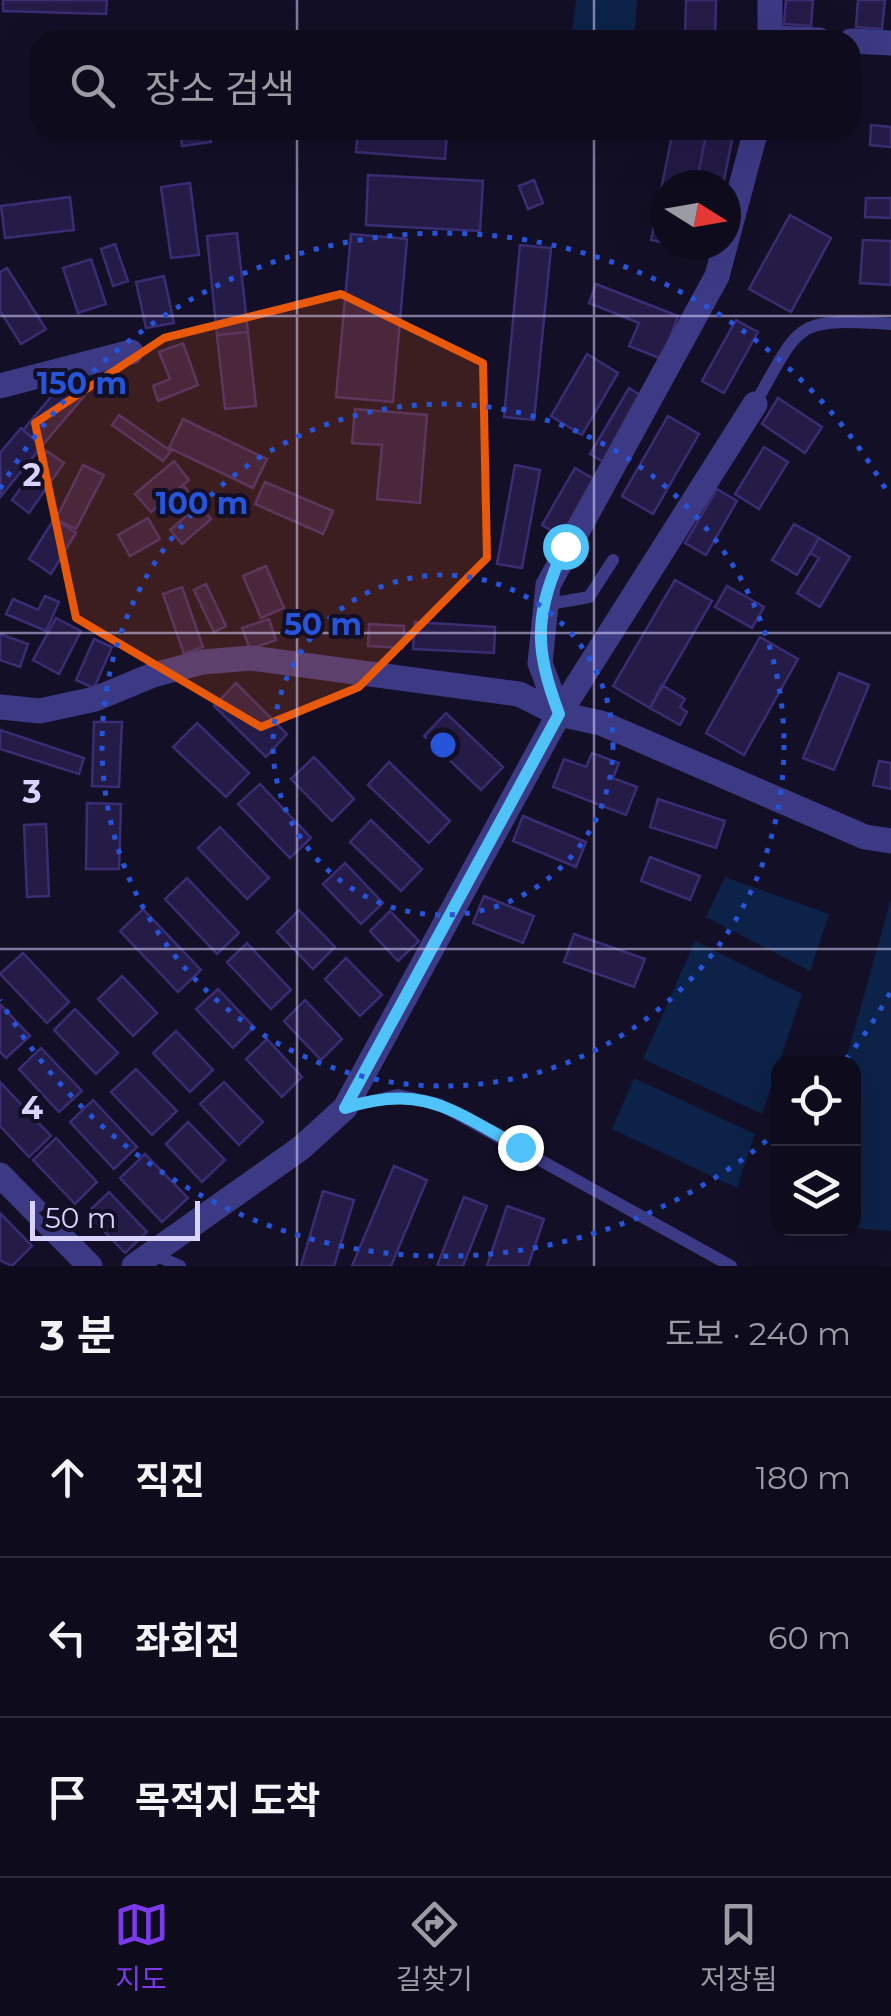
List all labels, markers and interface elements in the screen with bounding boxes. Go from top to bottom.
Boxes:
search box [30,30,861,140]
icon: search [65,58,120,113]
text: 장소 검색 [145,65,295,112]
north arrow [651,170,741,260]
text: 150 m [37,365,127,402]
text: 2 [23,455,41,494]
text: 100 m [156,485,248,522]
route start [543,524,589,570]
text: 50 m [284,606,362,643]
centre of rings [425,727,461,763]
text: 3 [22,772,41,811]
map controls [771,1056,861,1236]
button: locate [771,1056,861,1146]
text: 4 [21,1088,43,1127]
route end [498,1125,544,1171]
button: layers [771,1146,861,1236]
scale bar [30,1196,200,1240]
text: 50 m [45,1201,116,1235]
text: 3 분 [40,1309,115,1361]
text: 도보 · 240 m [665,1314,851,1353]
icon: ahead [40,1450,95,1505]
text: 직진 [135,1457,205,1504]
text: 180 m [756,1458,851,1497]
icon: left [40,1610,95,1665]
text: 좌회전 [135,1617,240,1664]
text: 60 m [768,1618,851,1657]
icon: arrive [40,1770,95,1825]
text: 목적지 도착 [135,1777,321,1824]
tab: 지도 [114,1897,169,1997]
tab: 길찾기 [396,1897,473,1997]
tab: 저장됨 [700,1897,777,1997]

